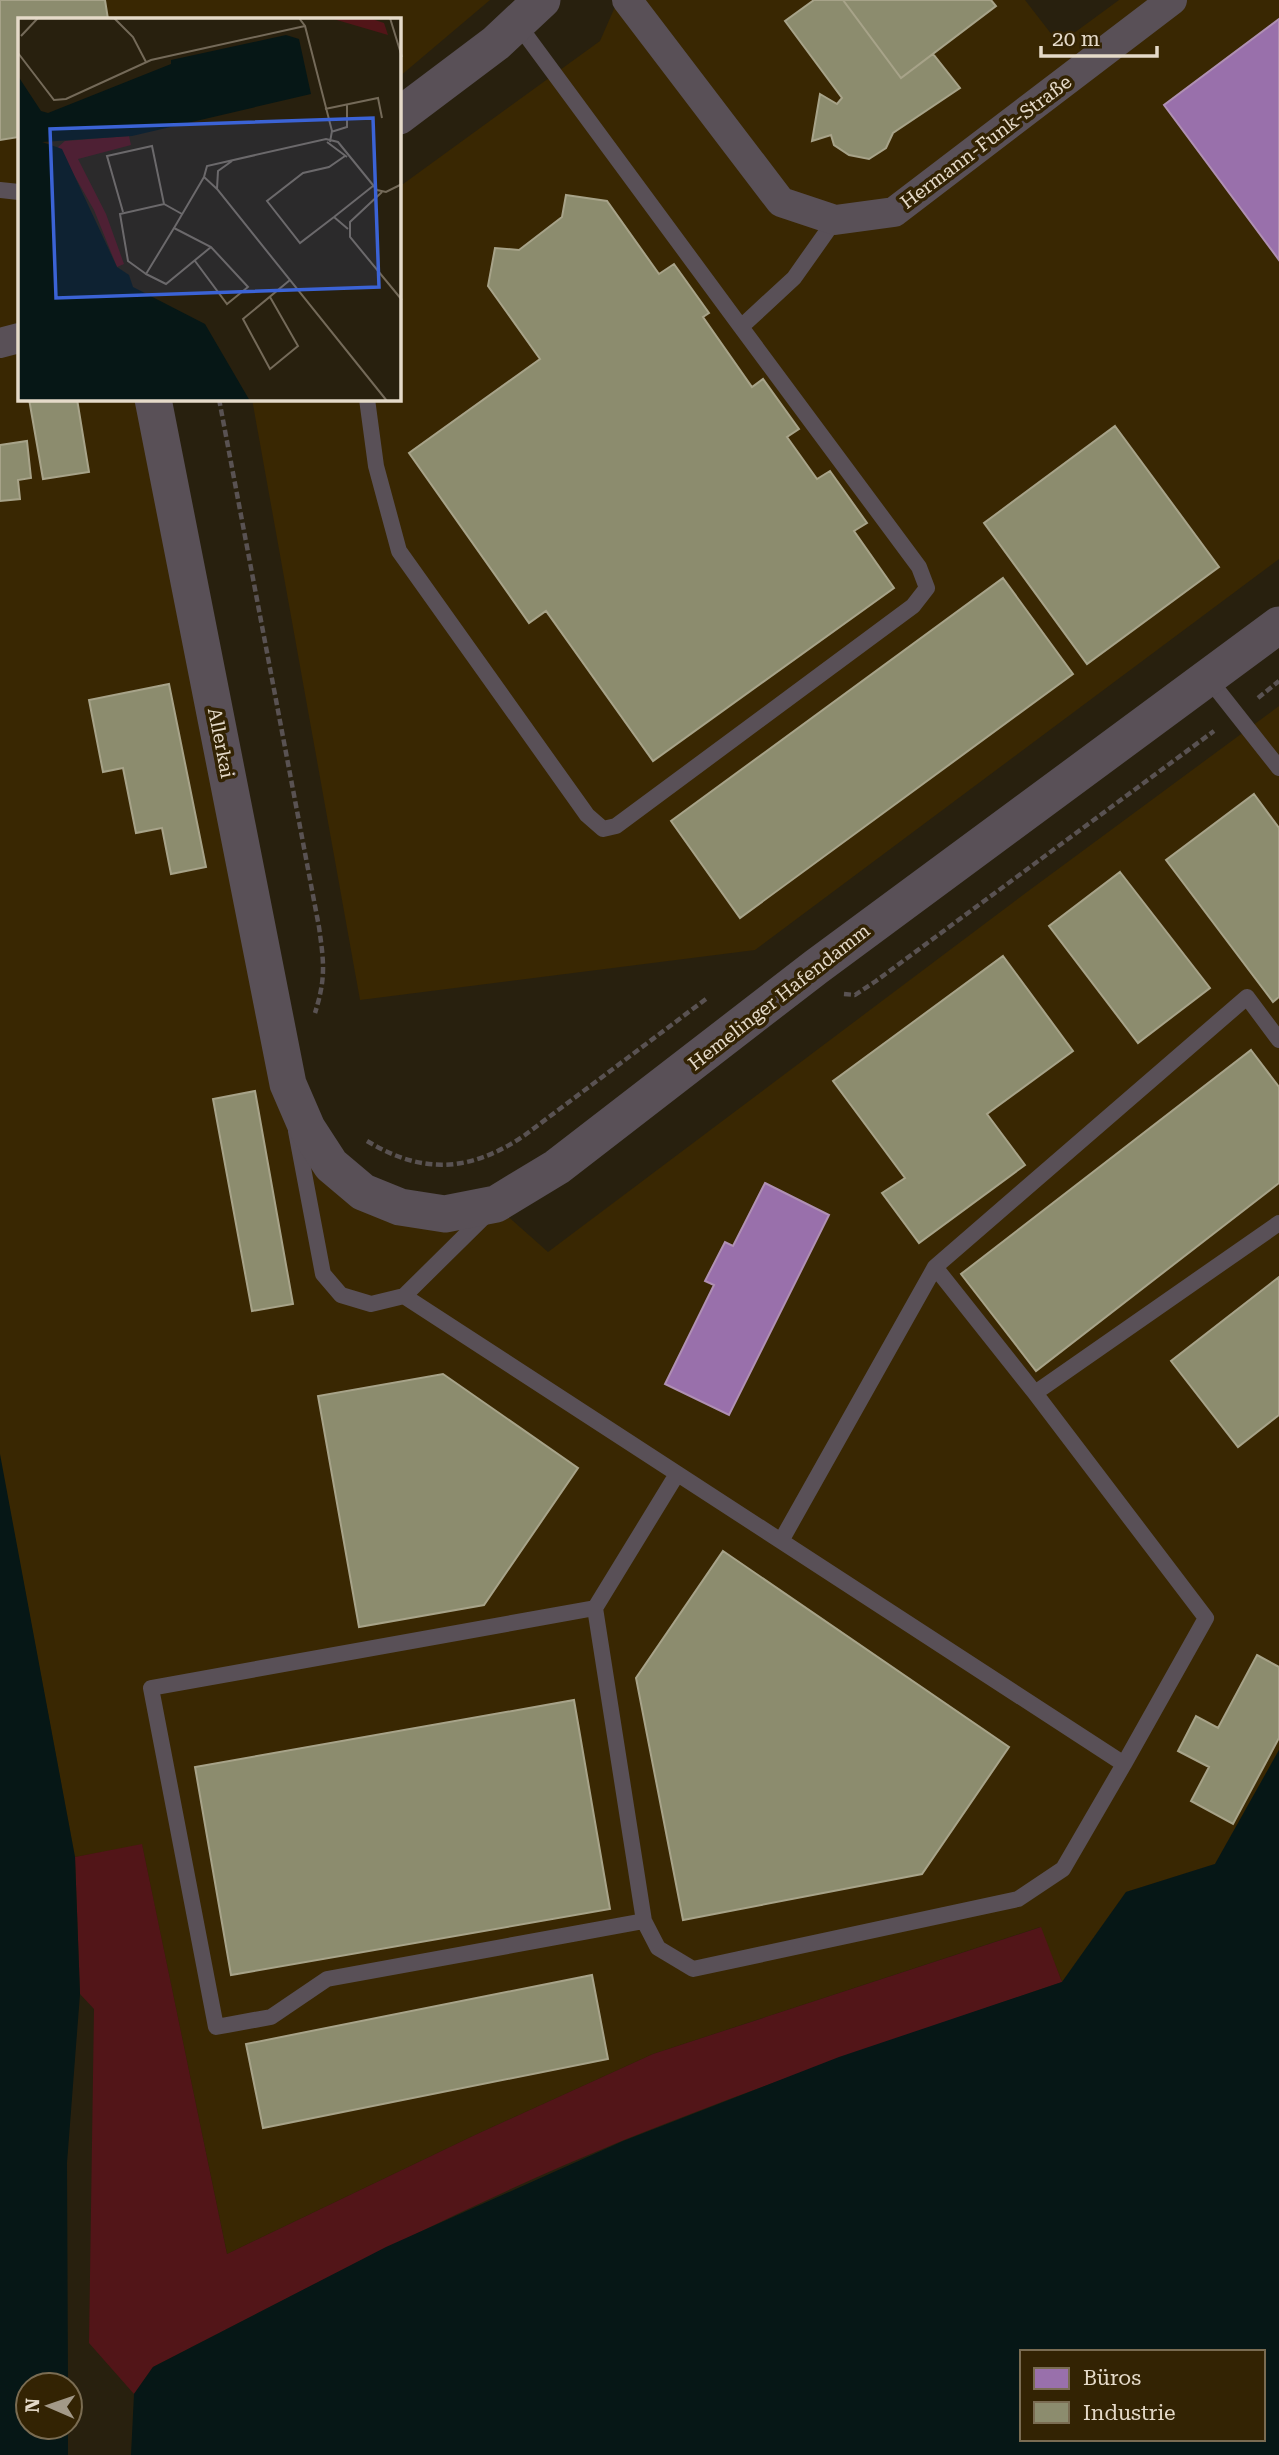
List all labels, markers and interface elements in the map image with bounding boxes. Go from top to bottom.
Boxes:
scale bar [1041,14,1156,58]
inset map [18,18,401,401]
text: 20 m [1052,27,1100,51]
street label: Hermann-Funk-Straße [896,70,1076,214]
street label: Allerkai [203,706,239,780]
street label: Hemelinger Hafendamm [684,919,874,1075]
legend [1020,2350,1265,2441]
text: Büros [1083,2366,1141,2390]
north arrow [14,2371,84,2441]
text: N [21,2397,44,2413]
text: Industrie [1083,2401,1176,2425]

